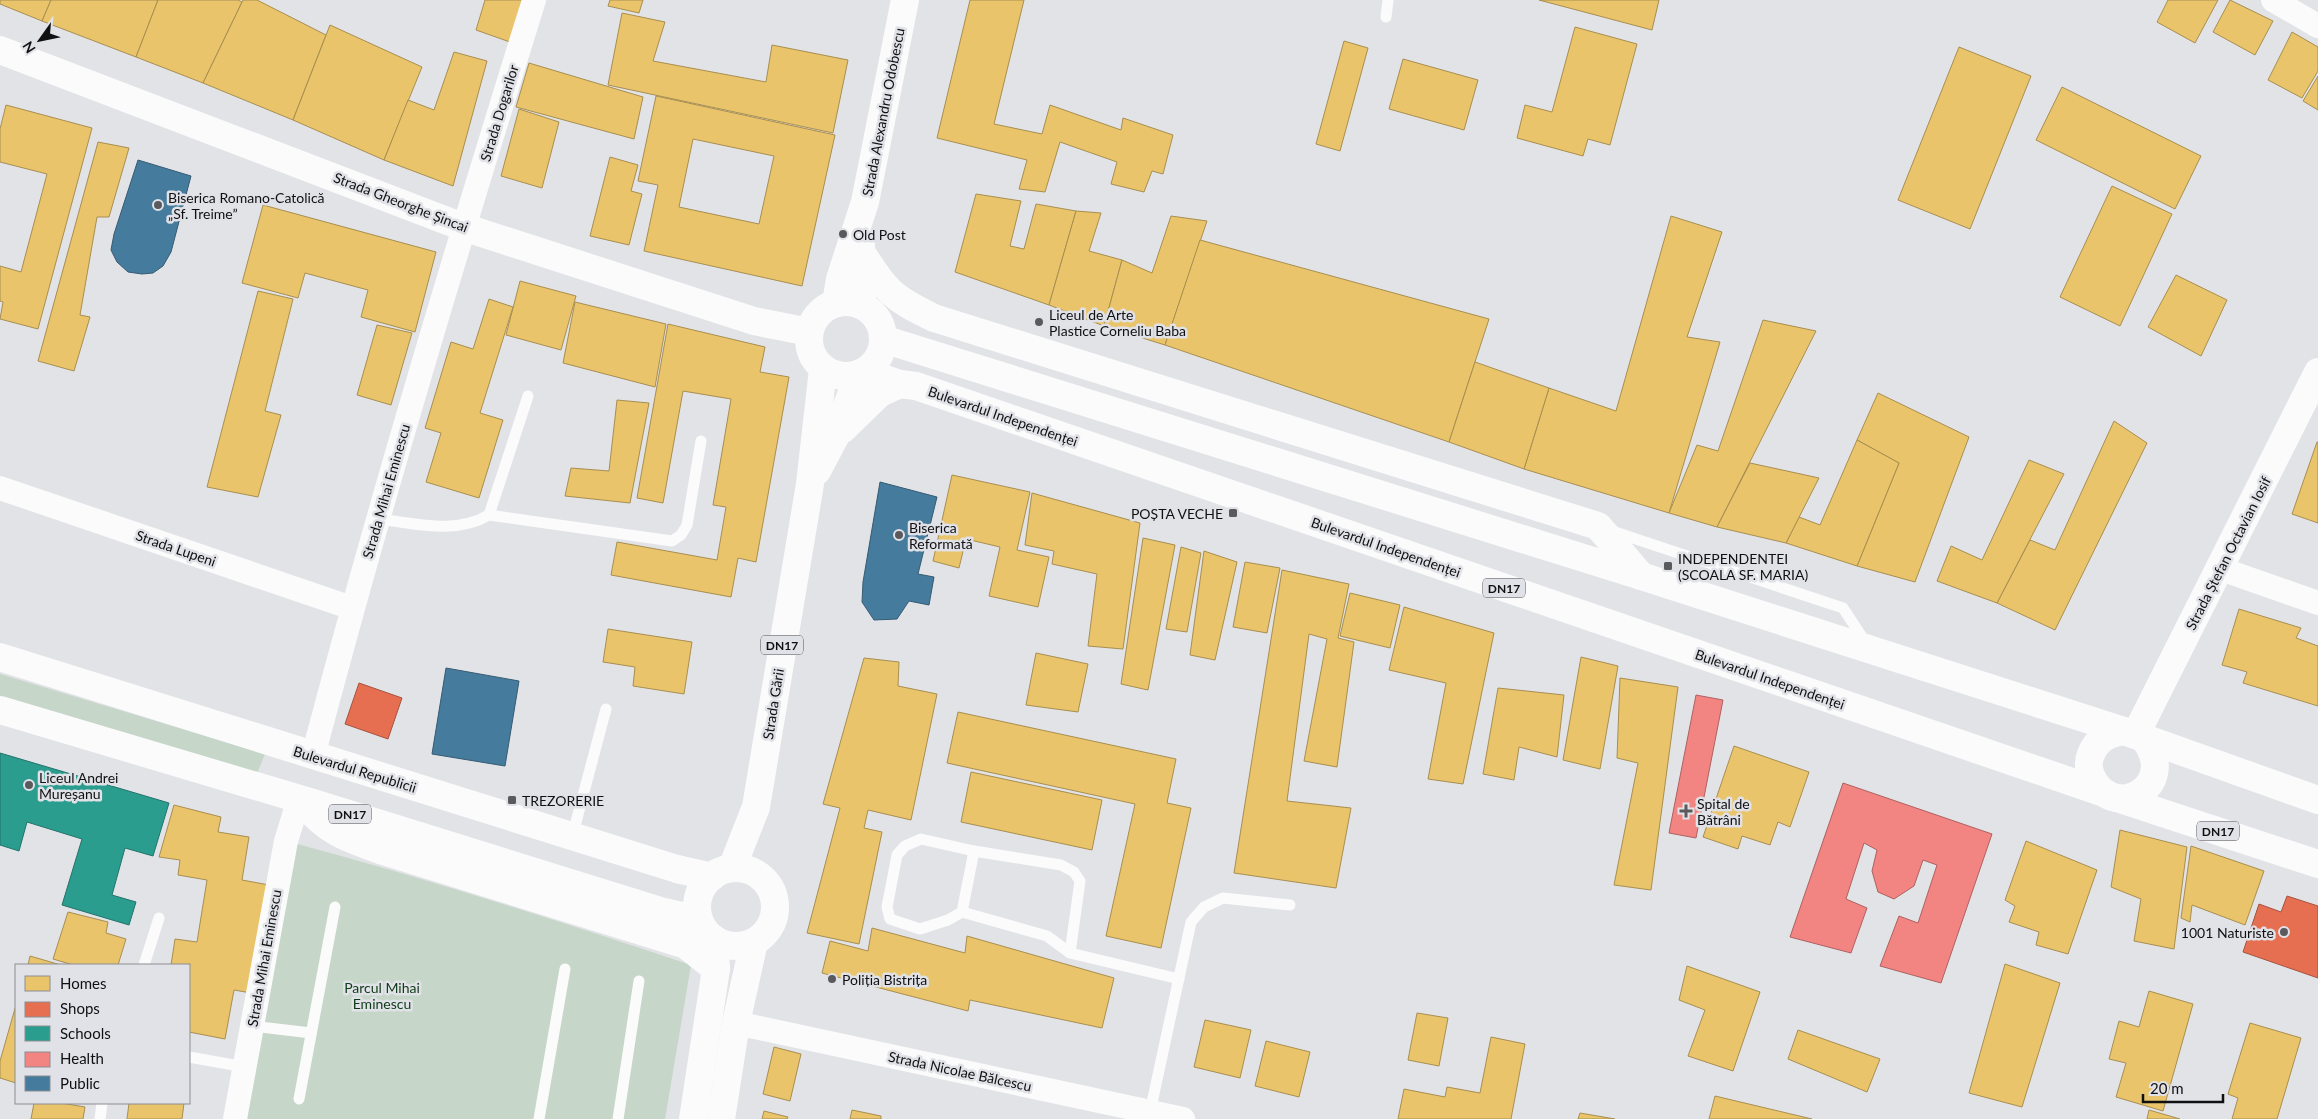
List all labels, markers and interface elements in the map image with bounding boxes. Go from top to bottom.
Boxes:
north arrow [15,15,65,65]
street label: Strada Alexandru Odobescu [858,26,908,198]
text: N [19,38,39,57]
street label: Strada Dogarilor [476,63,522,163]
street label: Strada Gheorghe Șincai [331,169,471,235]
place label: Biserica Romano-Catolică „Sf. Treime” [168,189,325,222]
marker: Biserica Romano-Catolică „Sf. Treime” [152,199,164,211]
place label: Old Post [853,226,906,243]
marker: Old Post [837,228,849,240]
place label: Liceul de Arte Plastice Corneliu Baba [1049,306,1186,339]
marker: Liceul de Arte Plastice Corneliu Baba [1033,316,1045,328]
street label: Bulevardul Independenței [926,382,1080,450]
street label: Strada Mihai Eminescu [359,422,413,560]
street label: Strada Ștefan Octavian Iosif [2182,473,2274,633]
place label: POȘTA VECHE [1131,505,1223,522]
marker: POȘTA VECHE [1227,507,1239,519]
street label: Bulevardul Independenței [1309,513,1463,581]
place label: Biserica Reformată [909,519,973,552]
street label: Strada Lupeni [134,526,218,570]
marker: Biserica Reformată [893,529,905,541]
place label: INDEPENDENTEI (SCOALA SF. MARIA) [1678,550,1808,583]
marker: INDEPENDENTEI (SCOALA SF. MARIA) [1662,560,1674,572]
road number: DN17 [1483,578,1525,598]
road number: DN17 [761,636,803,654]
street label: Bulevardul Independenței [1693,645,1847,713]
street label: Strada Gării [759,667,787,741]
street label: Bulevardul Republicii [291,742,419,796]
place label: Liceul Andrei Mureșanu [39,769,118,802]
marker: Liceul Andrei Mureșanu [23,779,35,791]
place label: TREZORERIE [522,792,604,809]
marker: TREZORERIE [506,794,518,806]
place label: Spital de Bătrâni [1697,795,1750,828]
road number: DN17 [329,804,371,824]
marker: Spital de Bătrâni [1679,804,1693,818]
road number: DN17 [2197,821,2239,840]
street label: Strada Mihai Eminescu [244,888,284,1028]
place label: 1001 Naturiste [2181,924,2274,941]
marker: 1001 Naturiste [2278,926,2290,938]
legend [15,964,190,1104]
place label: Poliția Bistrița [842,971,927,988]
marker: Poliția Bistrița [826,973,838,985]
text: Homes [60,974,106,992]
park label: Parcul Mihai Eminescu [344,979,420,1012]
text: Shops [60,999,100,1017]
text: Schools [60,1024,111,1042]
street label: Strada Nicolae Bălcescu [887,1048,1033,1094]
text: Health [60,1049,104,1067]
scale bar [2143,1072,2223,1104]
text: Public [60,1074,100,1092]
text: 20 m [2150,1079,2184,1097]

